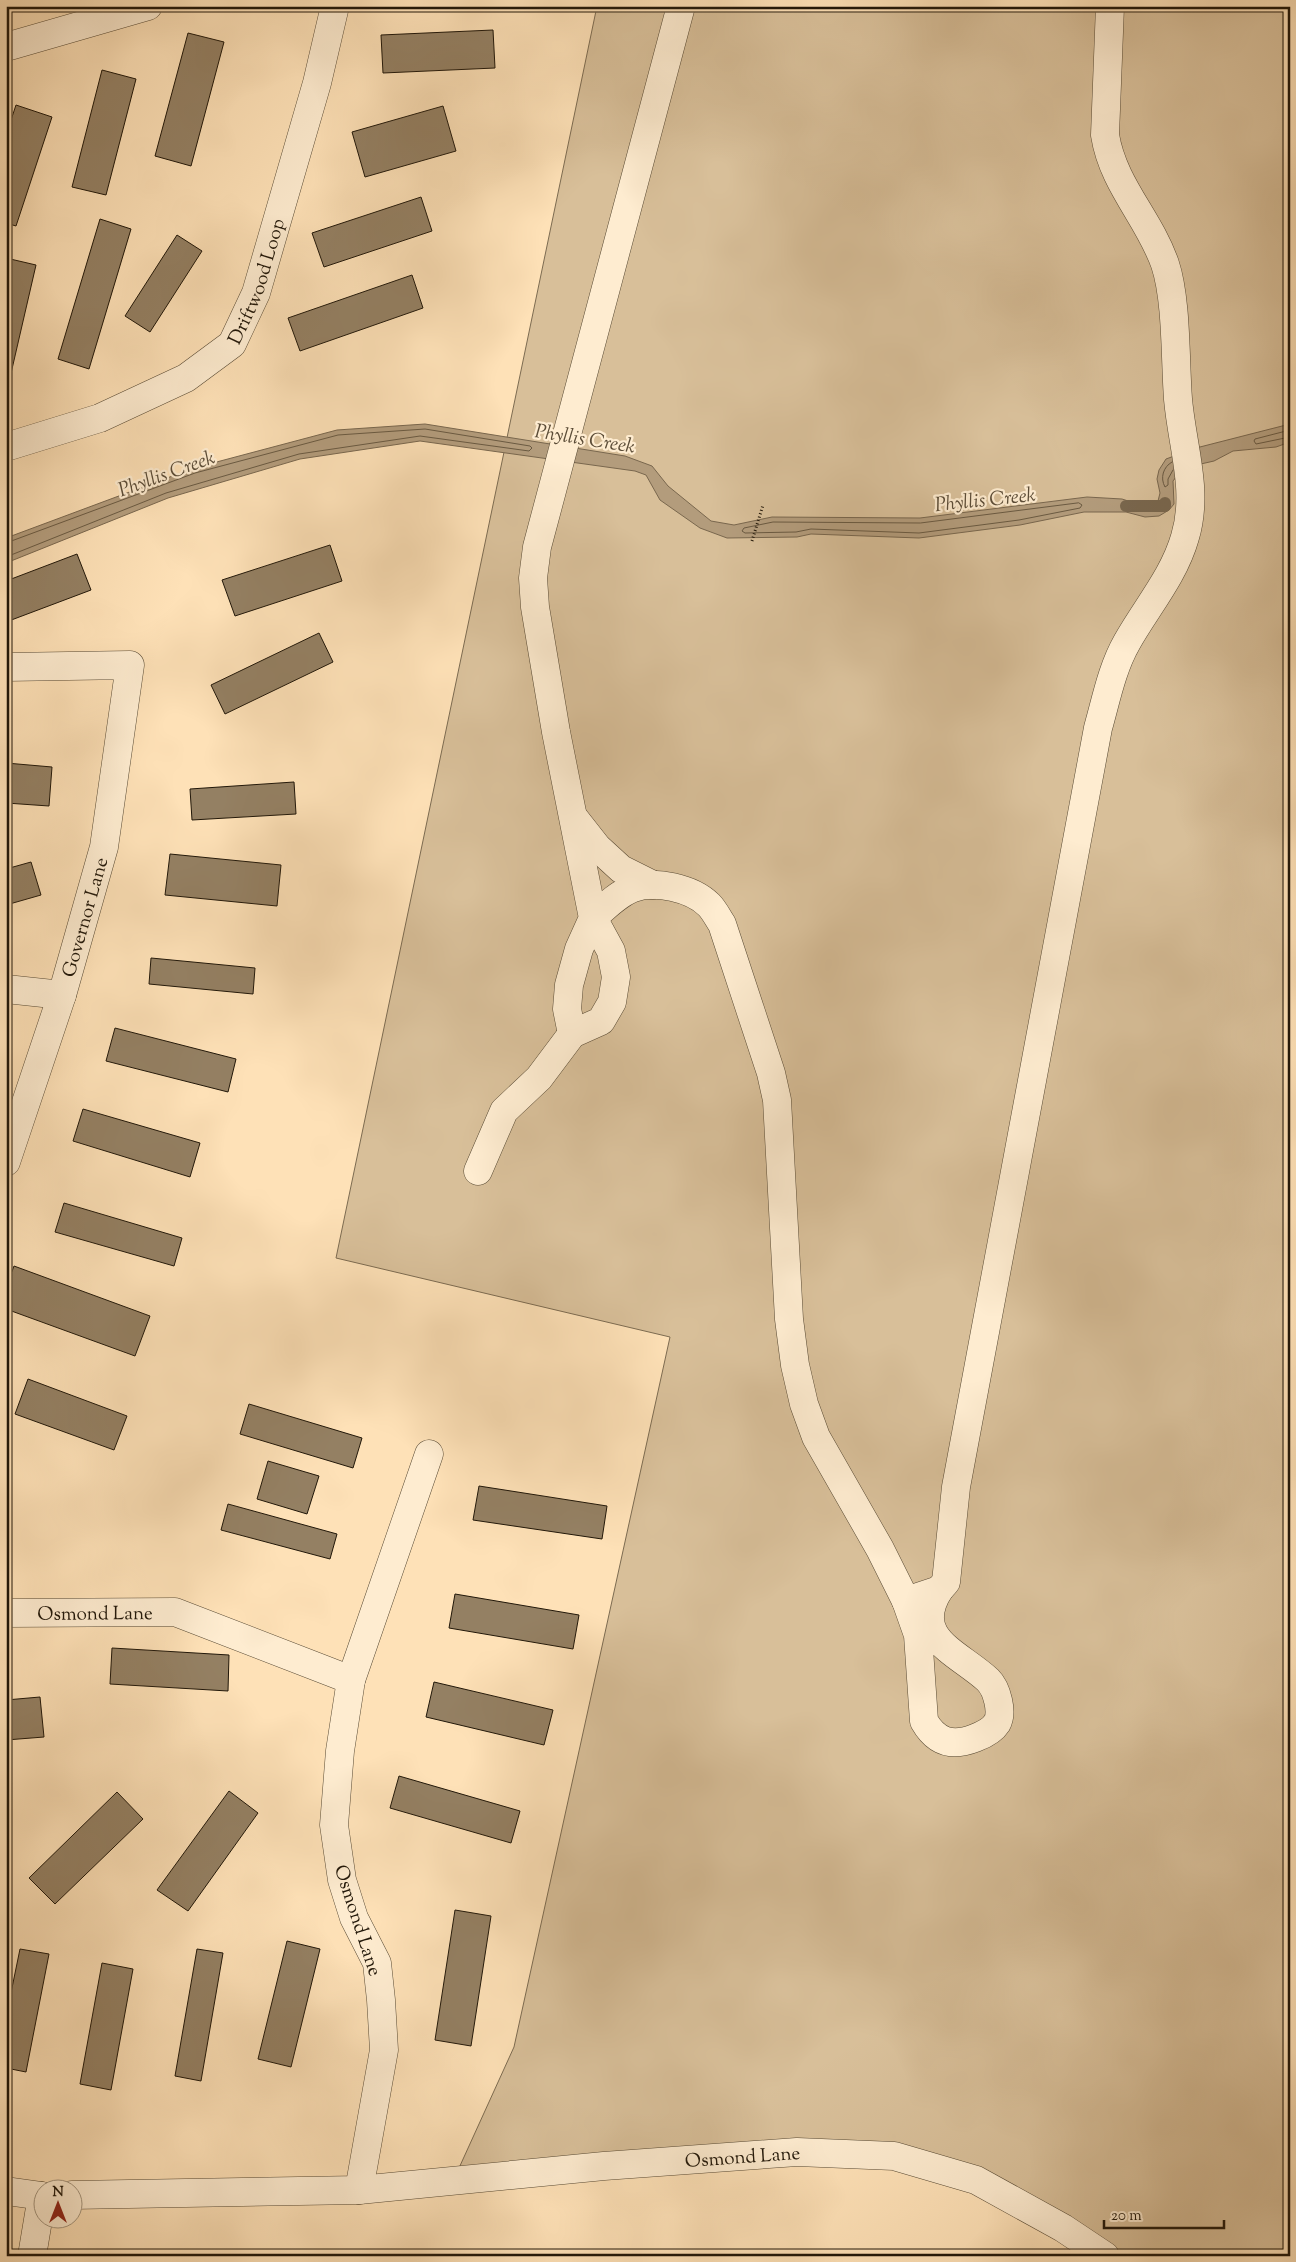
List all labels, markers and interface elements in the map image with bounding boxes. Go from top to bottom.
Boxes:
street label: Driftwood Loop [223,215,293,350]
water label: Phyllis Creek [532,418,637,463]
water label: Phyllis Creek [114,444,219,506]
water label: Phyllis Creek [933,482,1037,521]
street label: Governor Lane [56,854,116,981]
street label: Osmond Lane [37,1601,153,1629]
street label: Osmond Lane [326,1862,387,1980]
street label: Osmond Lane [684,2141,801,2176]
north arrow [32,2180,82,2230]
text: N [52,2183,64,2203]
scale bar [1104,2197,1224,2229]
text: 20 m [1111,2206,1142,2227]

